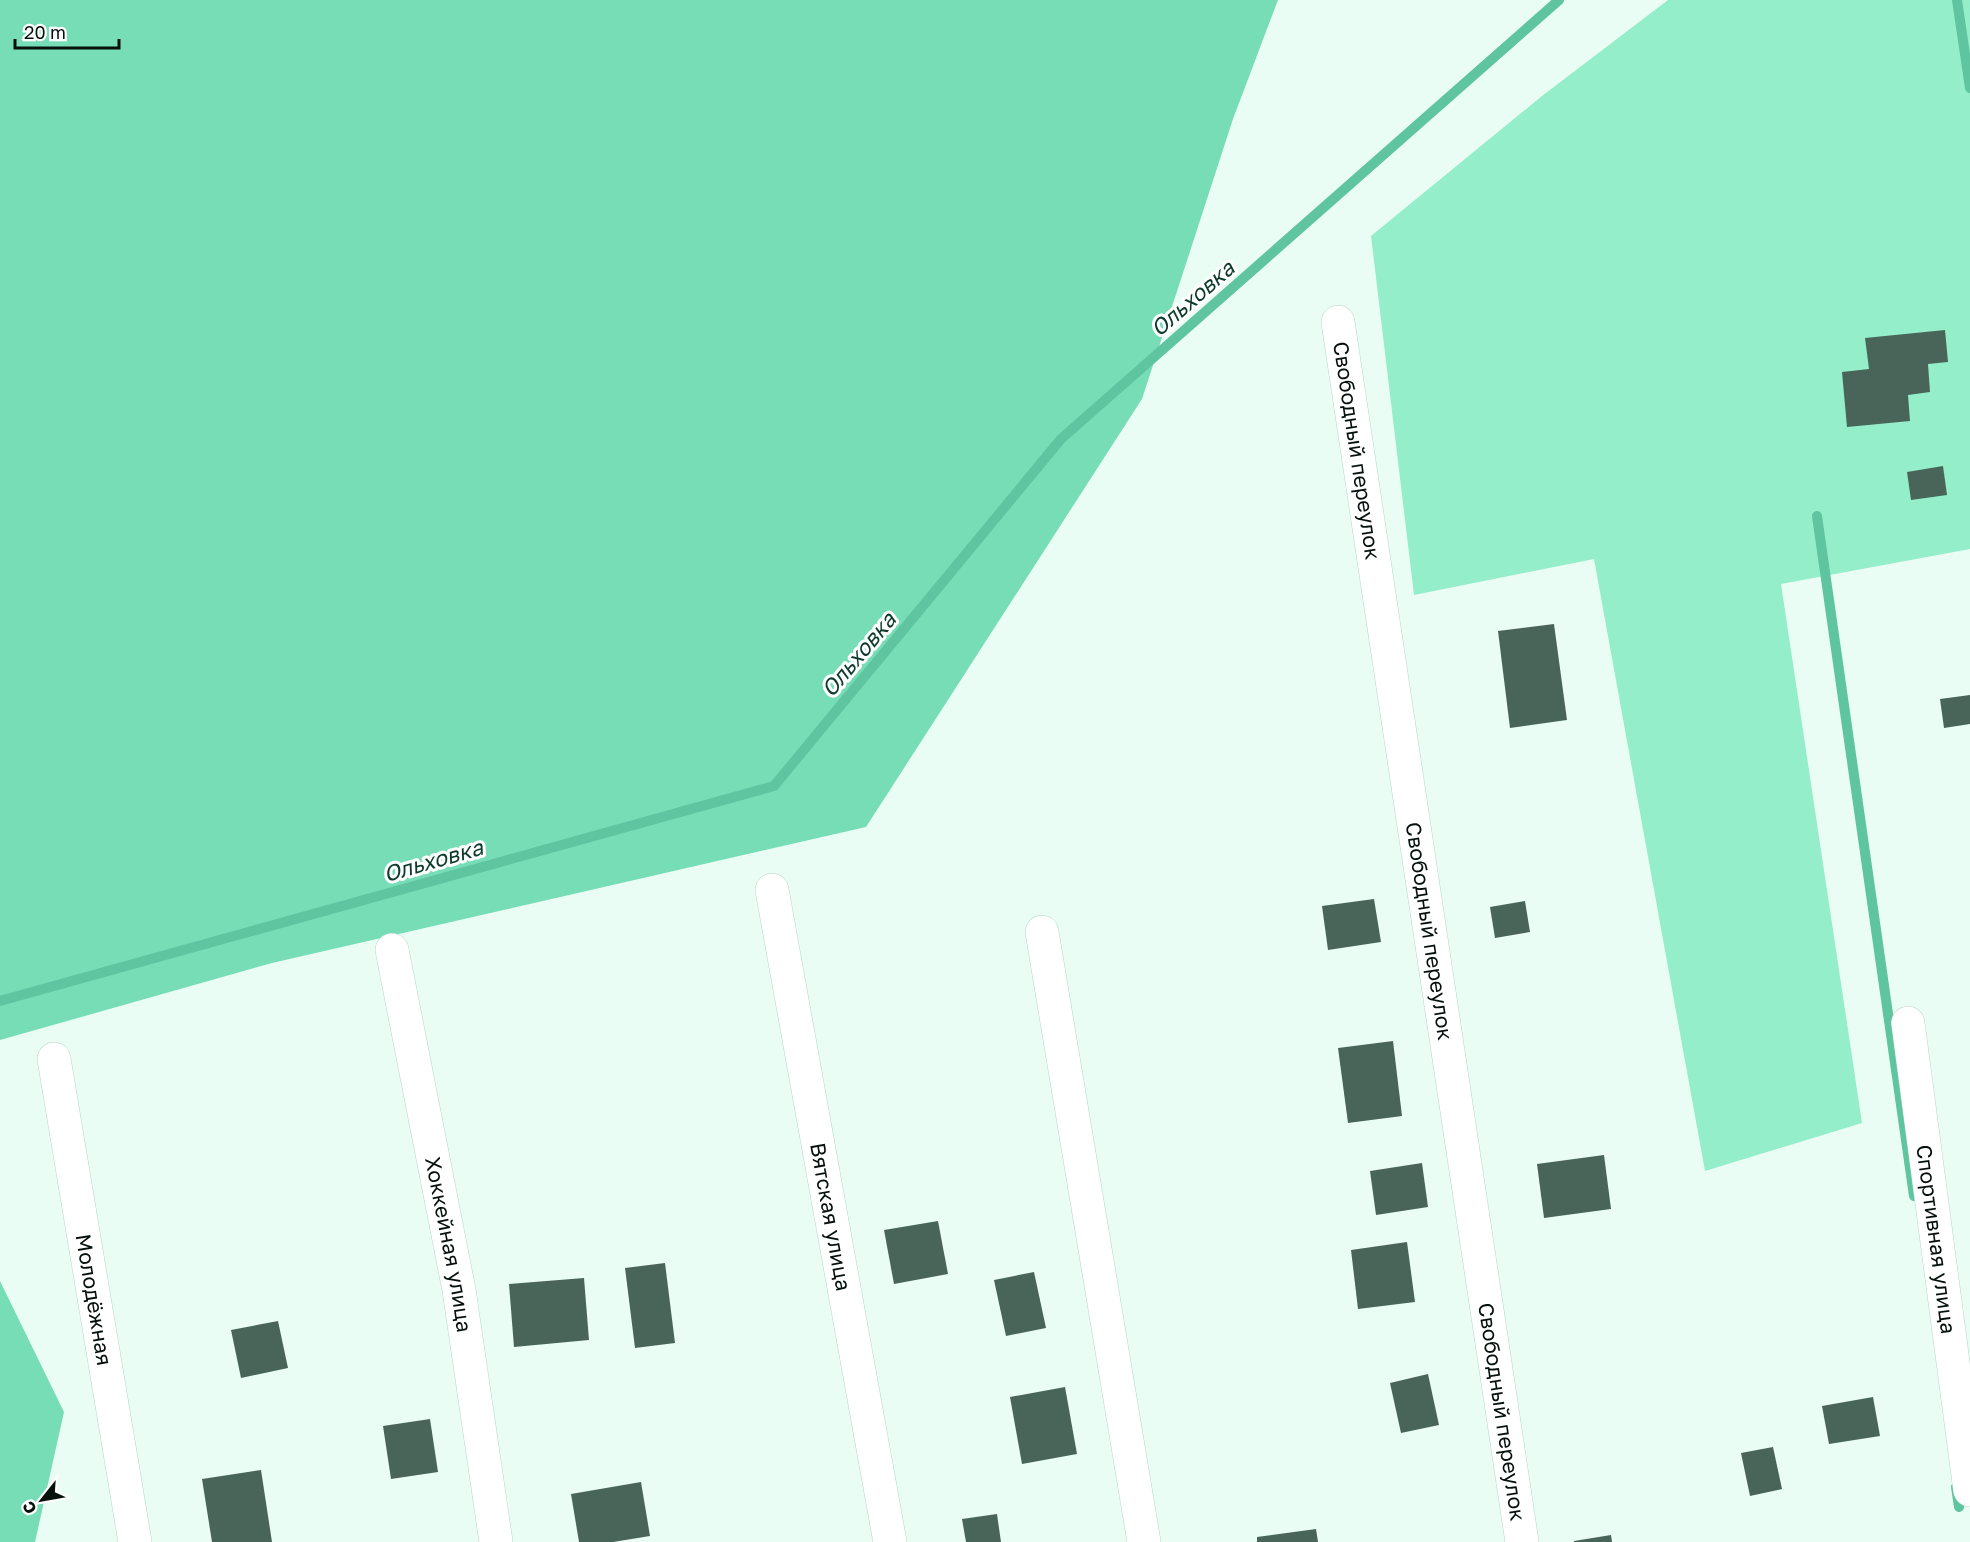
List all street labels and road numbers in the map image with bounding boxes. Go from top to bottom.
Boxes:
street label: Свободный переулок [1328,340,1387,561]
street label: Свободный переулок [1401,820,1459,1042]
street label: Вятская улица [805,1141,857,1293]
street label: Спортивная улица [1911,1143,1962,1335]
street label: Хоккейная улица [420,1154,478,1334]
street label: Молодёжная [71,1232,118,1367]
street label: Свободный переулок [1473,1301,1532,1523]

